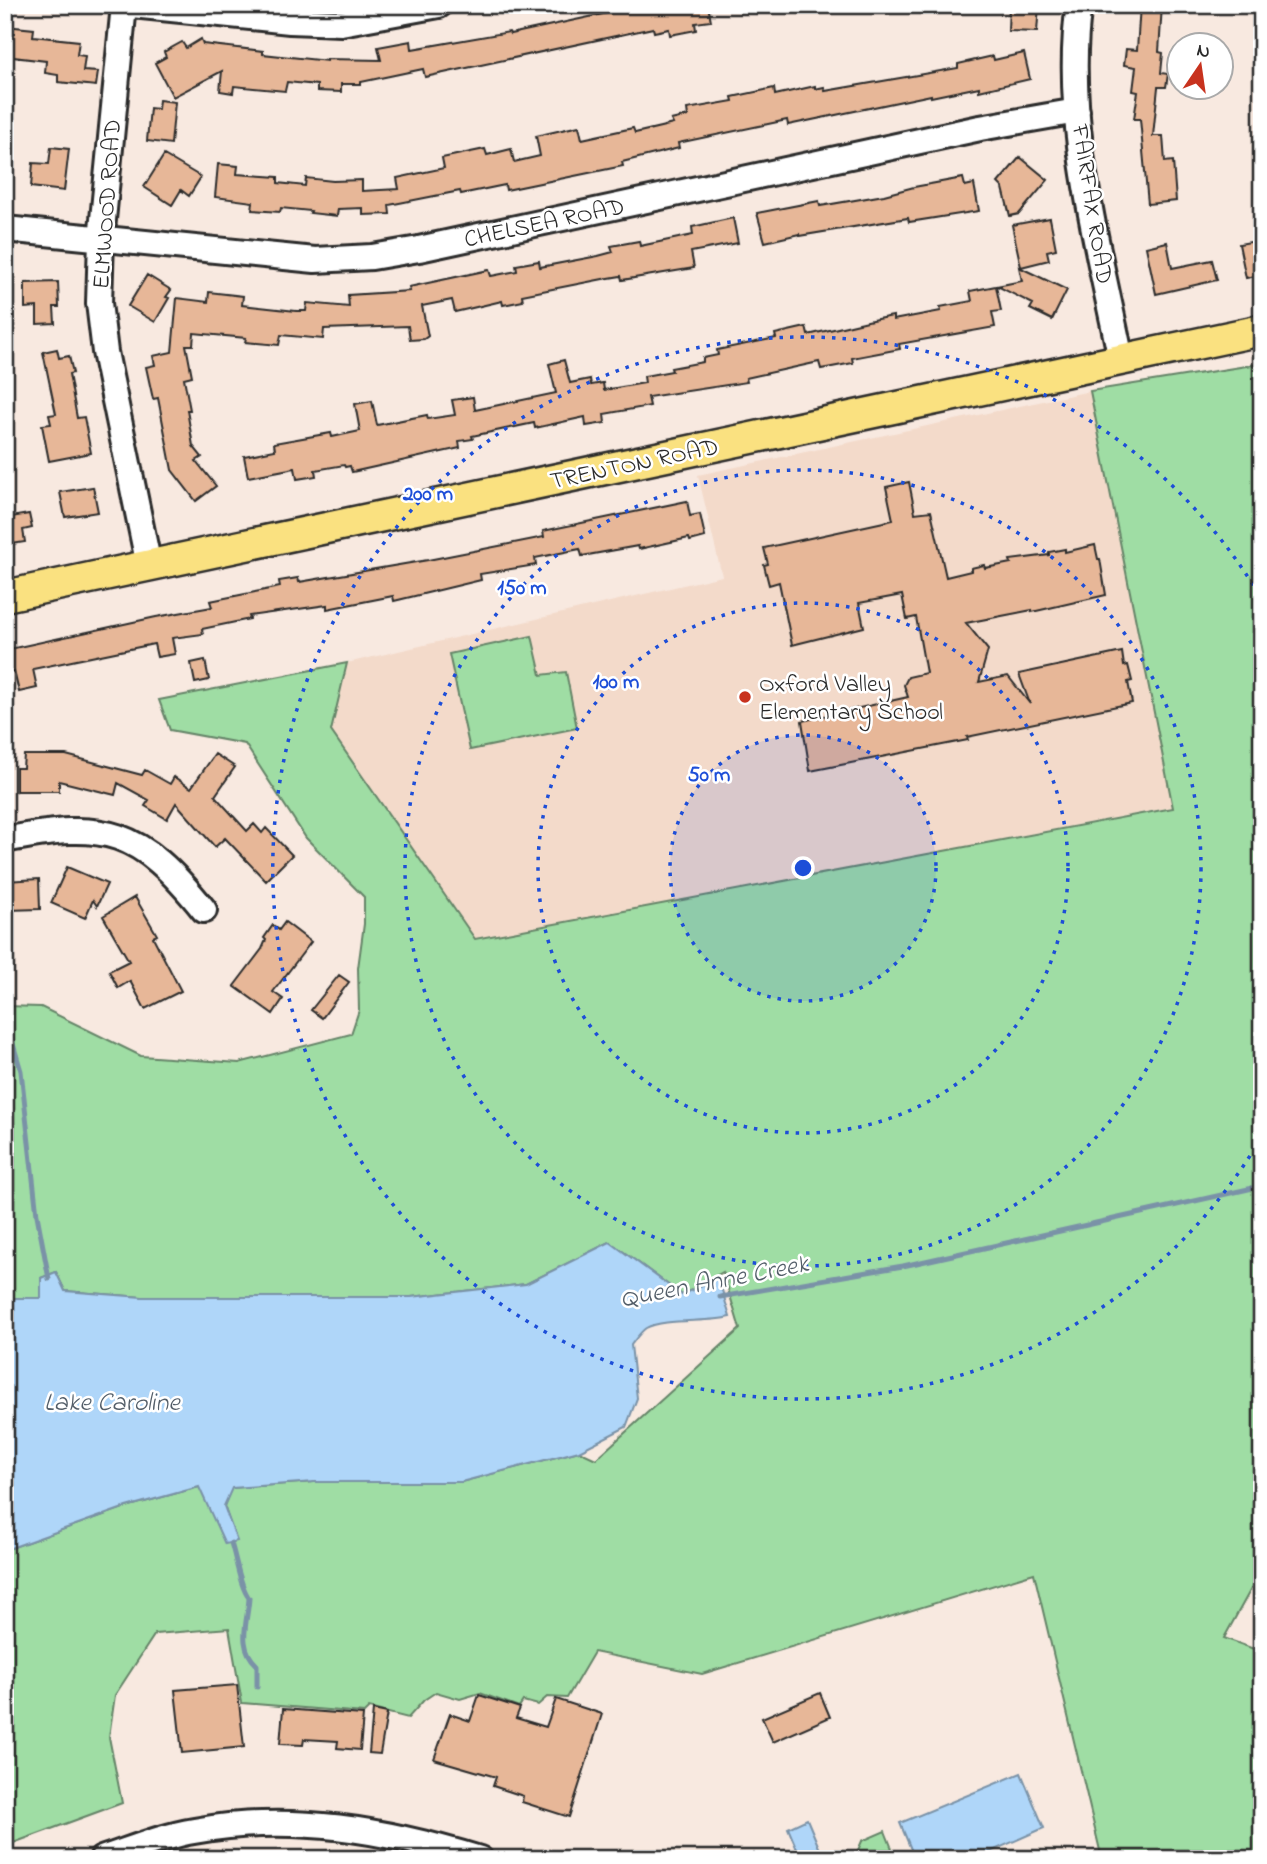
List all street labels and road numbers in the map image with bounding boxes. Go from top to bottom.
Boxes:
street label: ELMWOOD ROAD [85,118,132,290]
street label: FAIRFAX ROAD [1060,121,1120,287]
street label: CHELSEA ROAD [461,190,628,259]
street label: TRENTON ROAD [547,431,722,500]

